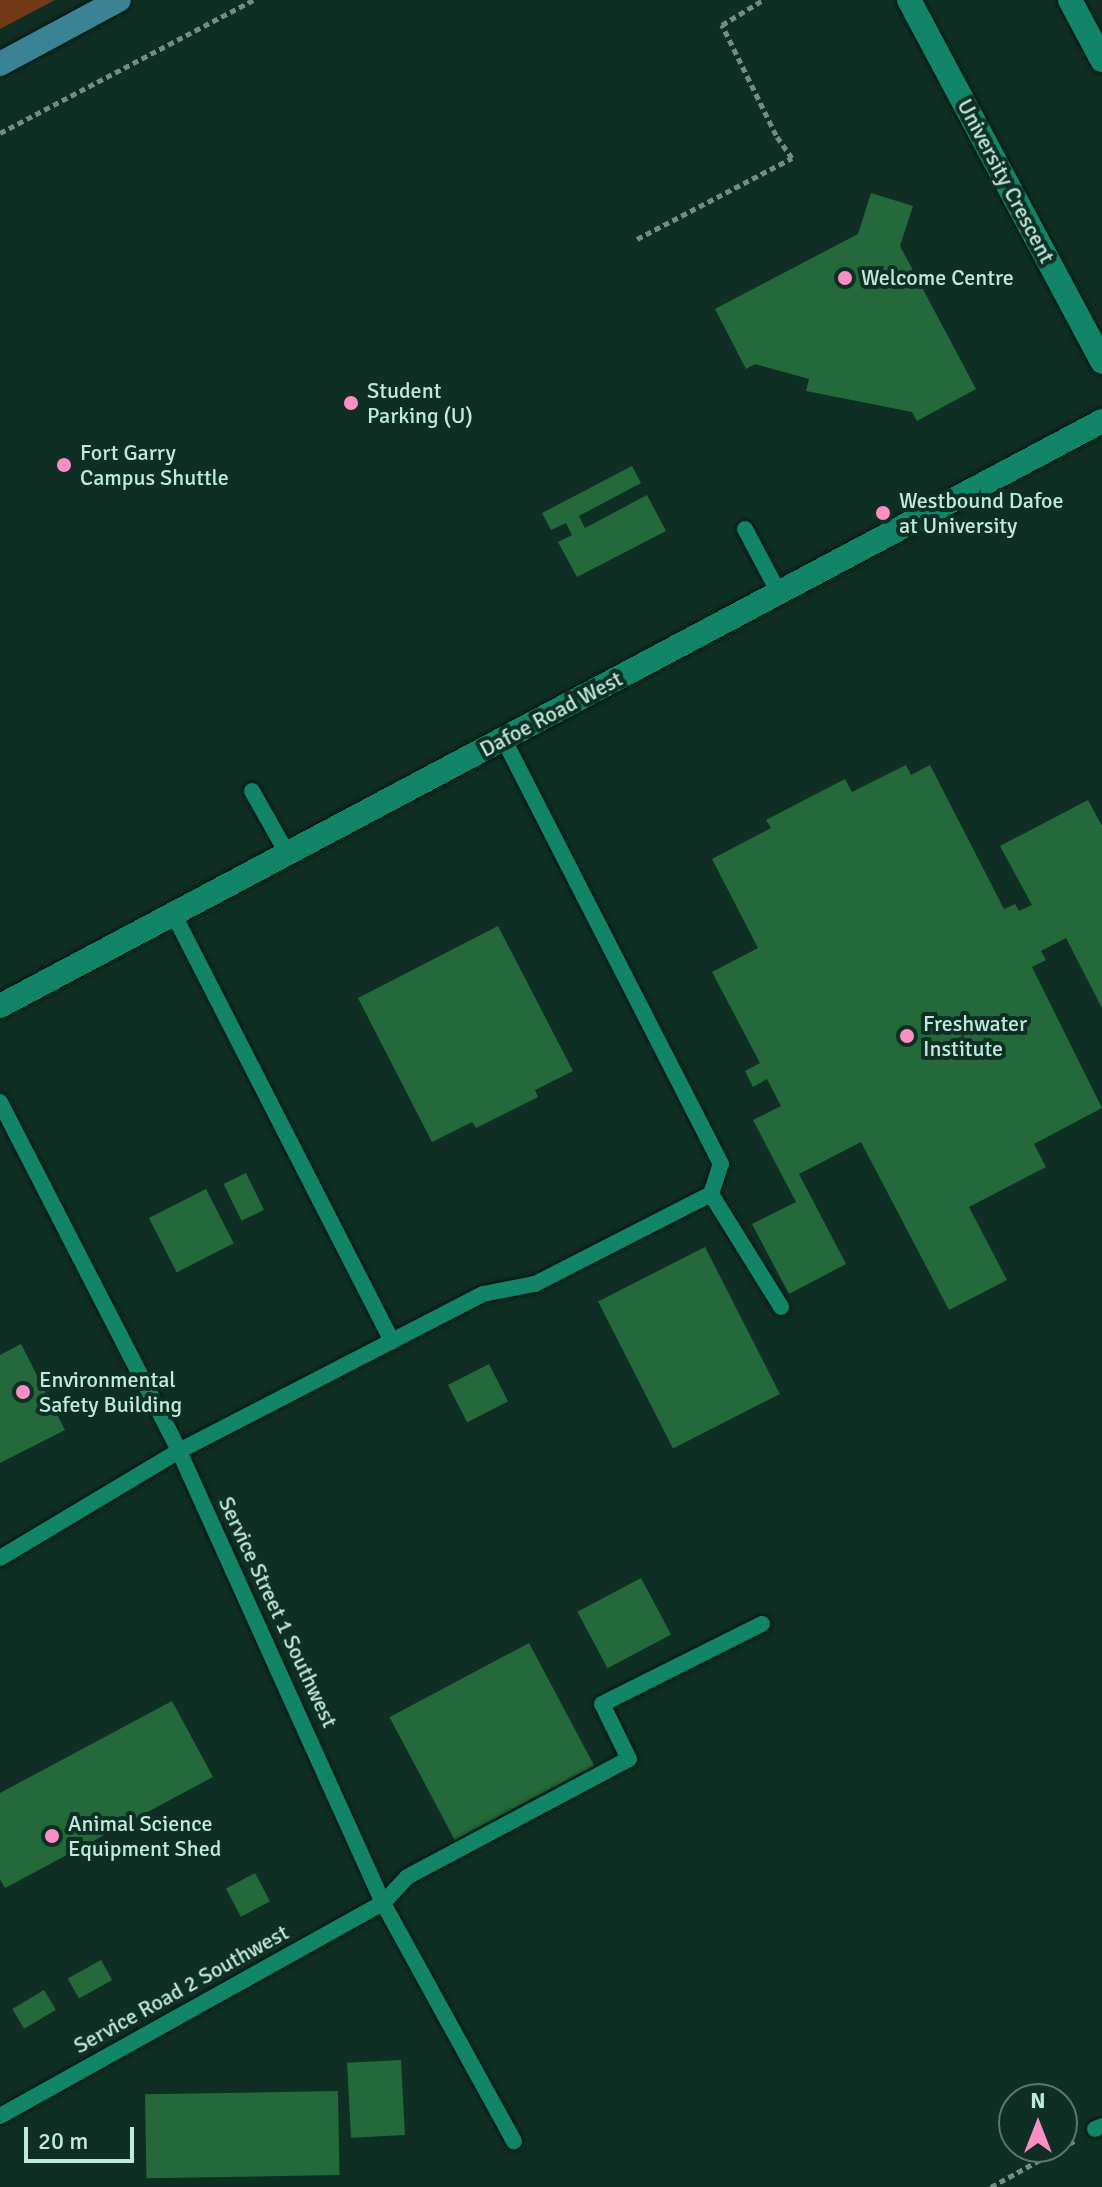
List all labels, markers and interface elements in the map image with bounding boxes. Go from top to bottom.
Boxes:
street label: University Crescent [952,94,1060,268]
place label: Welcome Centre [861,265,1014,291]
marker: Welcome Centre [836,269,854,287]
place label: Student Parking (U) [367,377,473,428]
marker: Student Parking (U) [342,394,360,412]
place label: Fort Garry Campus Shuttle [80,439,229,490]
marker: Fort Garry Campus Shuttle [55,456,73,474]
place label: Westbound Dafoe at University [899,487,1064,538]
marker: Westbound Dafoe at University [874,504,892,522]
street label: Dafoe Road West [475,665,627,763]
place label: Freshwater Institute [923,1010,1027,1062]
marker: Freshwater Institute [898,1027,916,1045]
place label: Environmental Safety Building [39,1366,182,1418]
marker: Environmental Safety Building [14,1383,32,1401]
street label: Service Street 1 Southwest [213,1492,343,1732]
place label: Animal Science Equipment Shed [68,1810,221,1862]
marker: Animal Science Equipment Shed [43,1827,61,1845]
street label: Service Road 2 Southwest [69,1919,293,2059]
north arrow [998,2083,1078,2163]
text: N [1030,2087,1046,2114]
scale bar [28,2111,138,2161]
text: 20 m [38,2126,88,2156]

